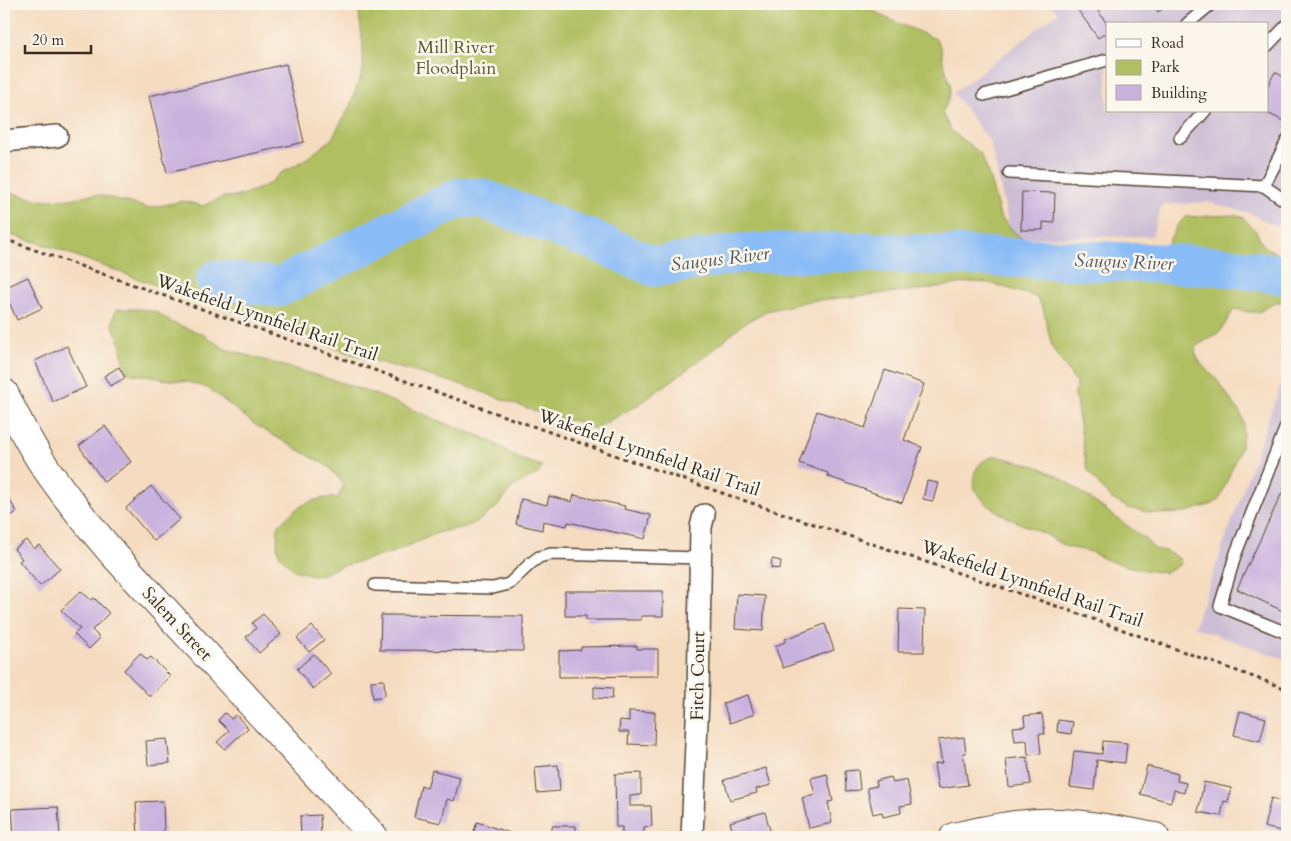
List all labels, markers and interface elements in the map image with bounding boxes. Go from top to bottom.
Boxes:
scale bar [25,22,91,54]
legend [1106,22,1268,112]
text: 20 m [32,30,64,50]
text: Road [1151,33,1184,53]
park label: Mill River Floodplain [415,35,497,81]
text: Park [1151,57,1180,77]
text: Building [1151,83,1207,103]
water label: Saugus River [669,240,772,278]
water label: Saugus River [1074,247,1175,277]
street label: Wakefield Lynnfield Rail Trail [152,268,382,368]
street label: Wakefield Lynnfield Rail Trail [534,403,764,503]
street label: Wakefield Lynnfield Rail Trail [917,534,1147,634]
street label: Salem Street [136,581,218,667]
street label: Fitch Court [685,631,711,721]

